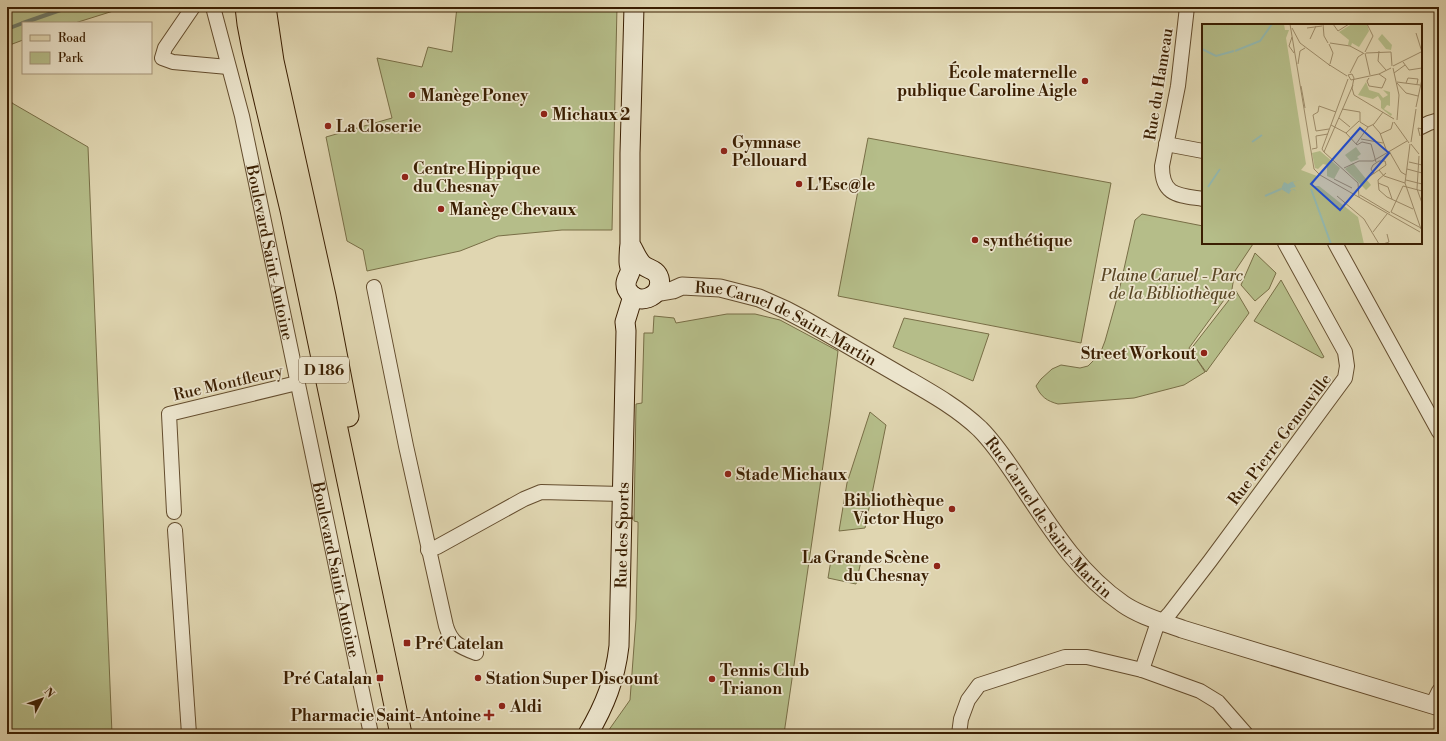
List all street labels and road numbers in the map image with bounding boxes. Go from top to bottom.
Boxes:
street label: Rue du Hameau [1140,27,1178,142]
street label: Boulevard Saint-Antoine [241,162,298,342]
street label: Rue Caruel de Saint-Martin [694,278,880,371]
road number: D 186 [299,357,349,383]
street label: Rue Montfleury [171,361,285,405]
street label: Rue Pierre Genouville [1224,370,1336,509]
street label: Rue Caruel de Saint-Martin [980,433,1116,603]
street label: Boulevard Saint-Antoine [307,479,364,659]
street label: Rue des Sports [611,482,634,589]

